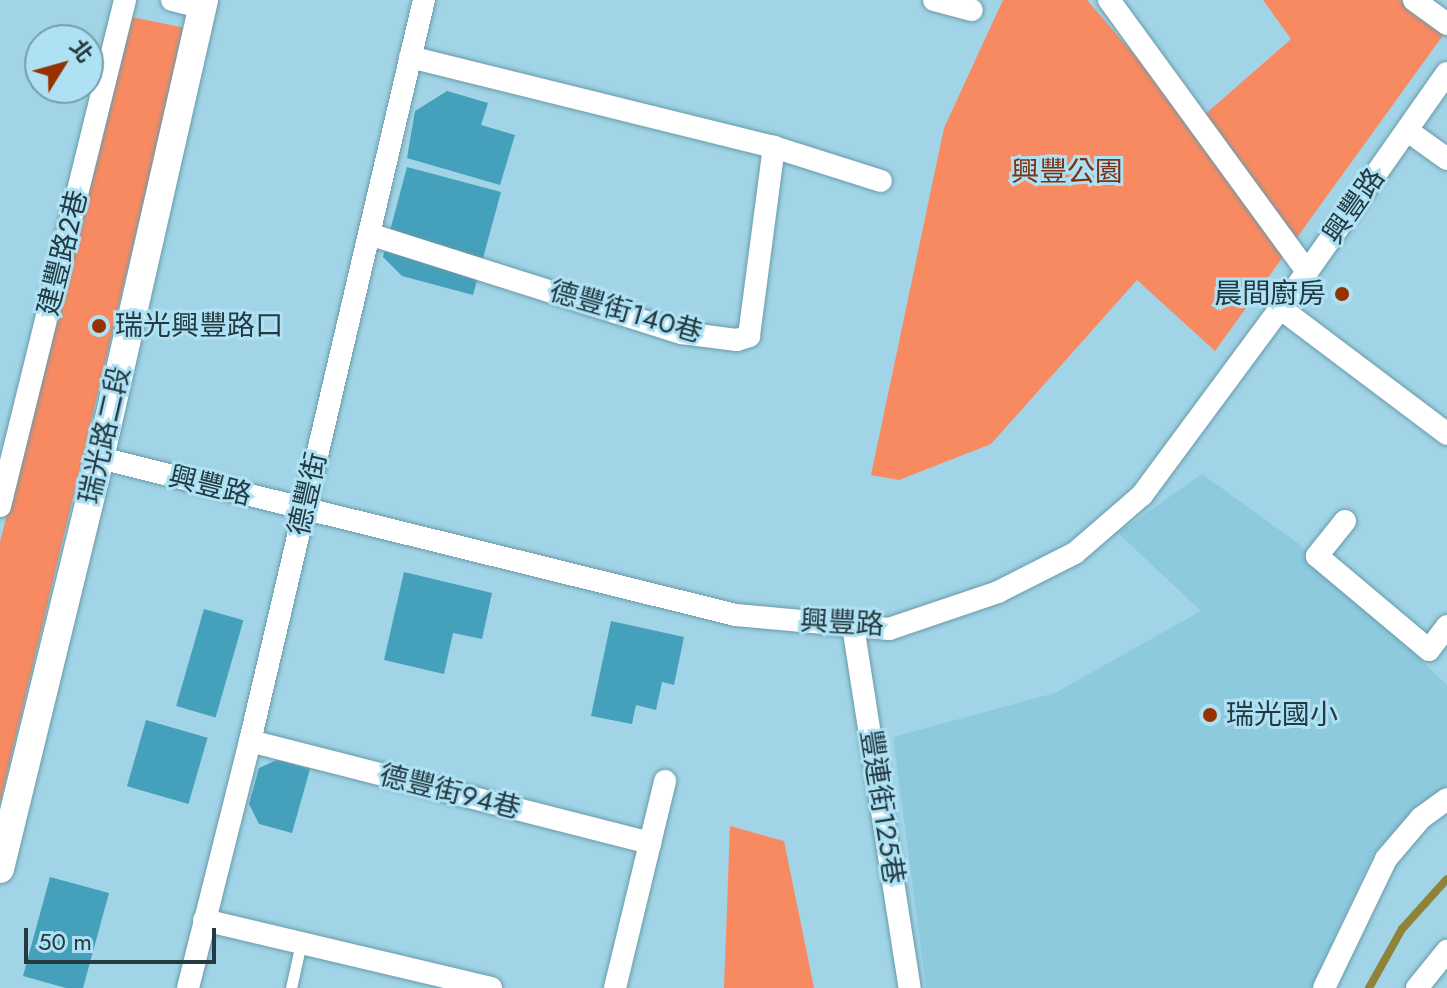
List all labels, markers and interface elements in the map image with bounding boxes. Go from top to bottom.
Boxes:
north arrow [24,24,104,104]
text: 北 [62,32,101,69]
park label: 興豐公園 [1011,155,1123,189]
street label: 興豐路 [1316,162,1392,250]
street label: 建豐路2巷 [31,187,95,319]
street label: 德豐街140巷 [546,274,706,350]
place label: 晨間廚房 [1214,277,1326,311]
marker: 晨間廚房 [1333,285,1351,303]
place label: 瑞光興豐路口 [115,309,283,343]
marker: 瑞光興豐路口 [90,317,108,335]
street label: 瑞光路二段 [73,363,137,507]
street label: 德豐街 [282,449,334,539]
street label: 興豐路 [165,460,255,512]
street label: 興豐路 [799,604,885,642]
place label: 瑞光國小 [1226,698,1338,732]
marker: 瑞光國小 [1201,706,1219,724]
street label: 豐連街125巷 [853,727,911,887]
street label: 德豐街94巷 [376,758,524,826]
scale bar [28,912,220,962]
text: 50 m [38,924,92,959]

